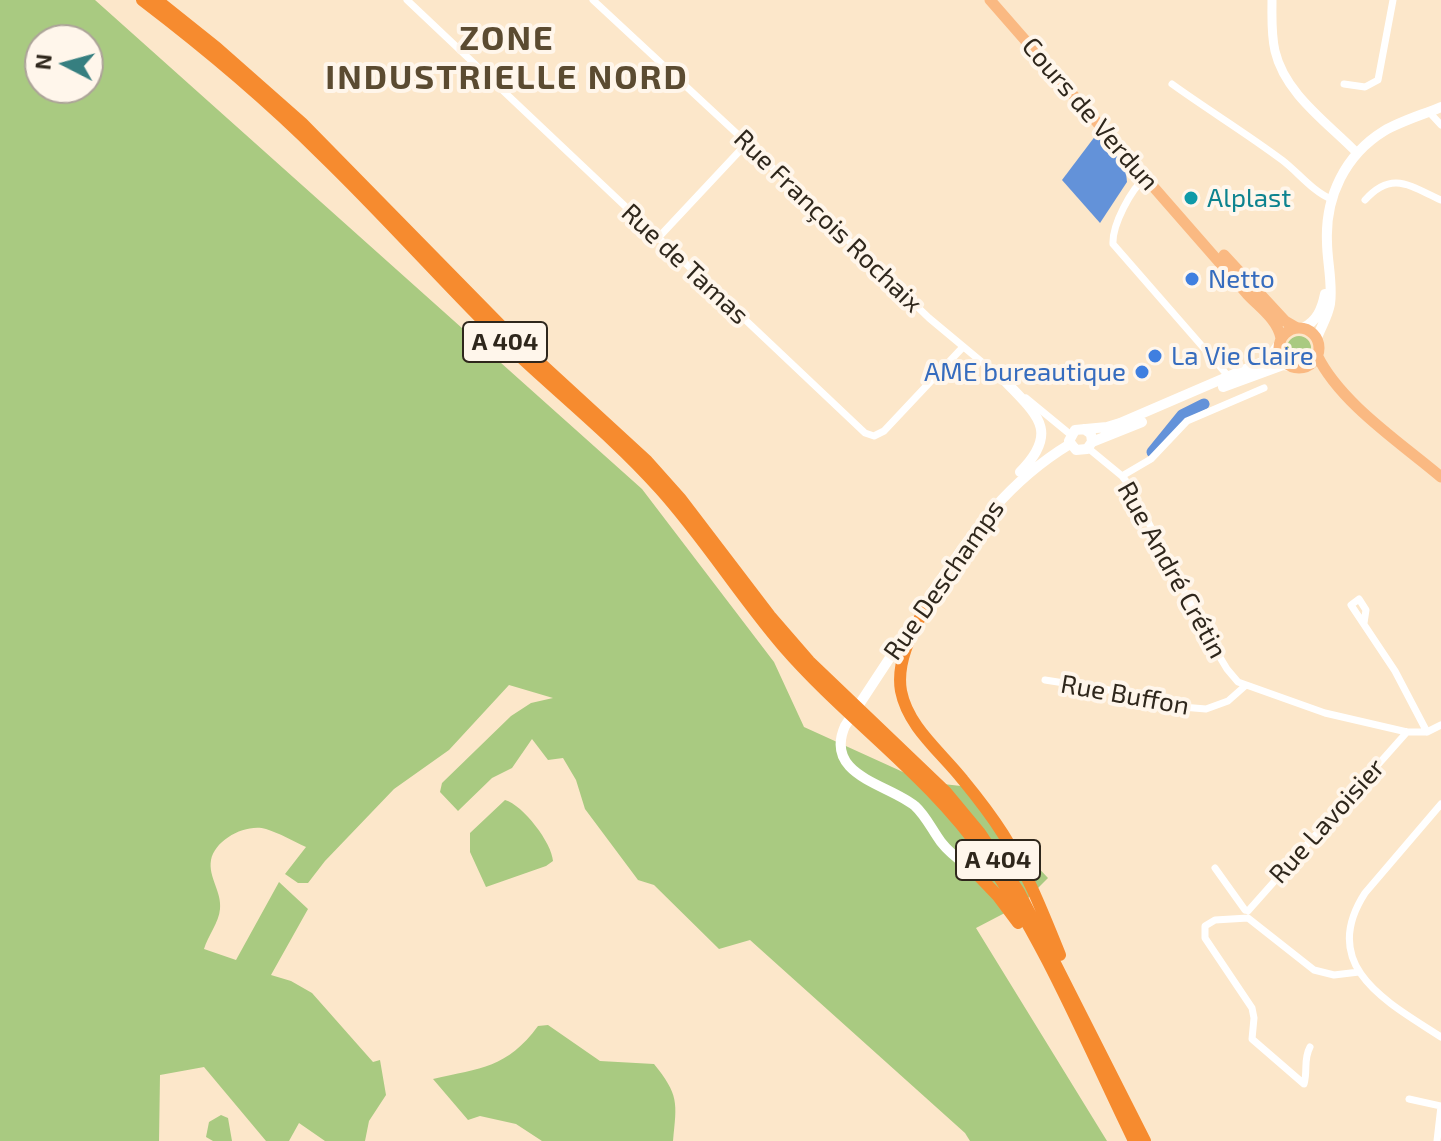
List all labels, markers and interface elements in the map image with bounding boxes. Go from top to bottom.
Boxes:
district label: ZONE INDUSTRIELLE NORD [325,19,689,98]
north arrow [24,24,104,104]
street label: Cours de Verdun [1015,31,1165,197]
text: N [28,52,56,71]
street label: Rue François Rochaix [727,123,929,319]
place label: Alplast [1207,182,1291,214]
marker: Alplast [1182,189,1200,207]
street label: Rue de Tamas [615,197,755,331]
place label: Netto [1208,263,1275,295]
marker: Netto [1183,270,1201,288]
road number: A 404 [463,322,547,362]
place label: La Vie Claire [1171,340,1314,372]
marker: La Vie Claire [1146,347,1164,365]
place label: AME bureautique [924,356,1126,388]
marker: AME bureautique [1133,363,1151,381]
street label: Rue André Crétin [1111,476,1233,664]
street label: Rue Deschamps [877,494,1011,666]
street label: Rue Buffon [1058,668,1192,722]
street label: Rue Lavoisier [1263,752,1391,890]
road number: A 404 [956,840,1040,880]

